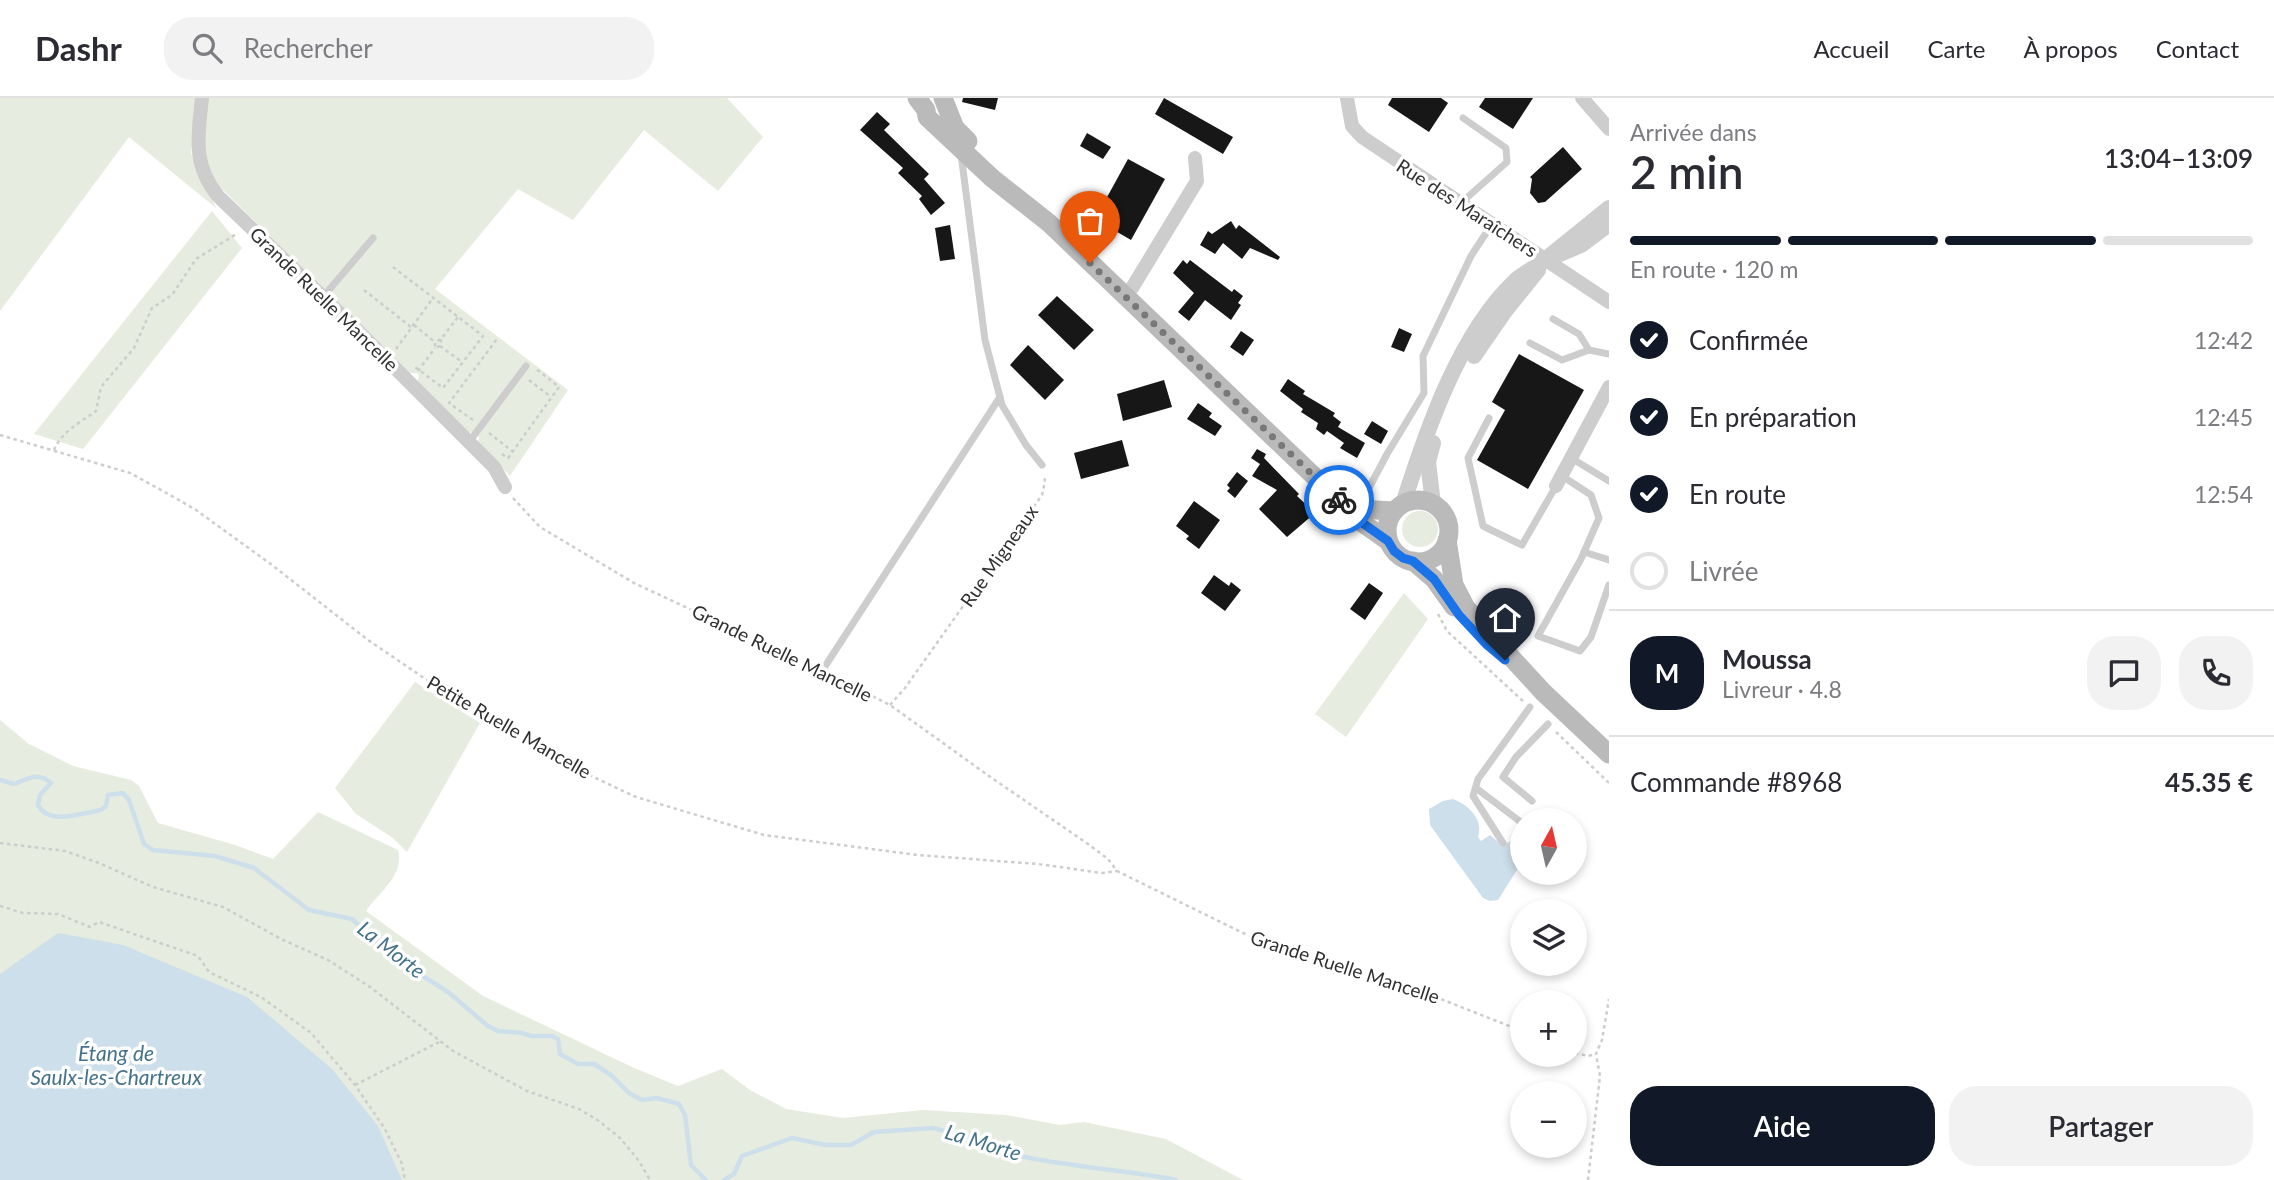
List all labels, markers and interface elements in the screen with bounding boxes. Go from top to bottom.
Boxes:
search box [164,17,654,80]
text: Dashr [35,28,122,68]
icon: search [188,29,226,67]
text: Rechercher [244,32,373,64]
text: Accueil [1813,34,1889,63]
text: Carte [1927,34,1985,63]
text: À propos [2023,34,2118,63]
text: Contact [2156,34,2239,63]
text: Arrivée dans [1630,118,1757,146]
text: 13:04–13:09 [2104,142,2253,174]
text: 2 min [1630,144,1744,199]
street label: Rue des Maraîchers [1393,154,1542,262]
pin [1060,191,1120,263]
icon: bag [1071,202,1109,240]
street label: Grande Ruelle Mancelle [245,222,403,375]
text: En route · 120 m [1630,255,1798,283]
icon: check [1630,321,1668,359]
text: Confirmée [1689,324,1808,356]
text: 12:42 [2194,326,2253,354]
icon: check [1630,398,1668,436]
text: En préparation [1689,401,1857,433]
text: 12:45 [2194,403,2253,431]
courier [1304,465,1374,535]
icon: check [1630,475,1668,513]
text: En route [1689,478,1786,510]
text: 12:54 [2194,480,2253,508]
icon: bike [1320,481,1358,519]
street label: Rue Migneaux [955,500,1042,611]
text: Livrée [1689,555,1758,587]
pin [1475,588,1535,660]
street label: Grande Ruelle Mancelle [688,599,876,706]
icon: home [1486,599,1524,637]
button: chat [2087,636,2161,710]
button: phone [2179,636,2253,710]
text: Moussa [1722,643,1812,675]
text: M [1655,657,1679,689]
street label: Petite Ruelle Mancelle [423,670,595,783]
text: Livreur · 4.8 [1722,675,1842,703]
text: Commande #8968 [1630,766,1842,798]
text: 45.35 € [2165,766,2253,798]
north arrow [1510,808,1587,886]
map controls [1510,808,1587,1158]
button: layers [1510,899,1587,976]
water label: La Morte [353,915,431,983]
street label: Grande Ruelle Mancelle [1248,925,1443,1008]
button: + [1510,990,1587,1067]
water label: Étang de Saulx-les-Chartreux [30,1040,202,1089]
button: − [1510,1081,1587,1158]
button: Aide [1630,1086,1935,1166]
button: Partager [1949,1086,2253,1166]
water label: La Morte [942,1118,1025,1165]

